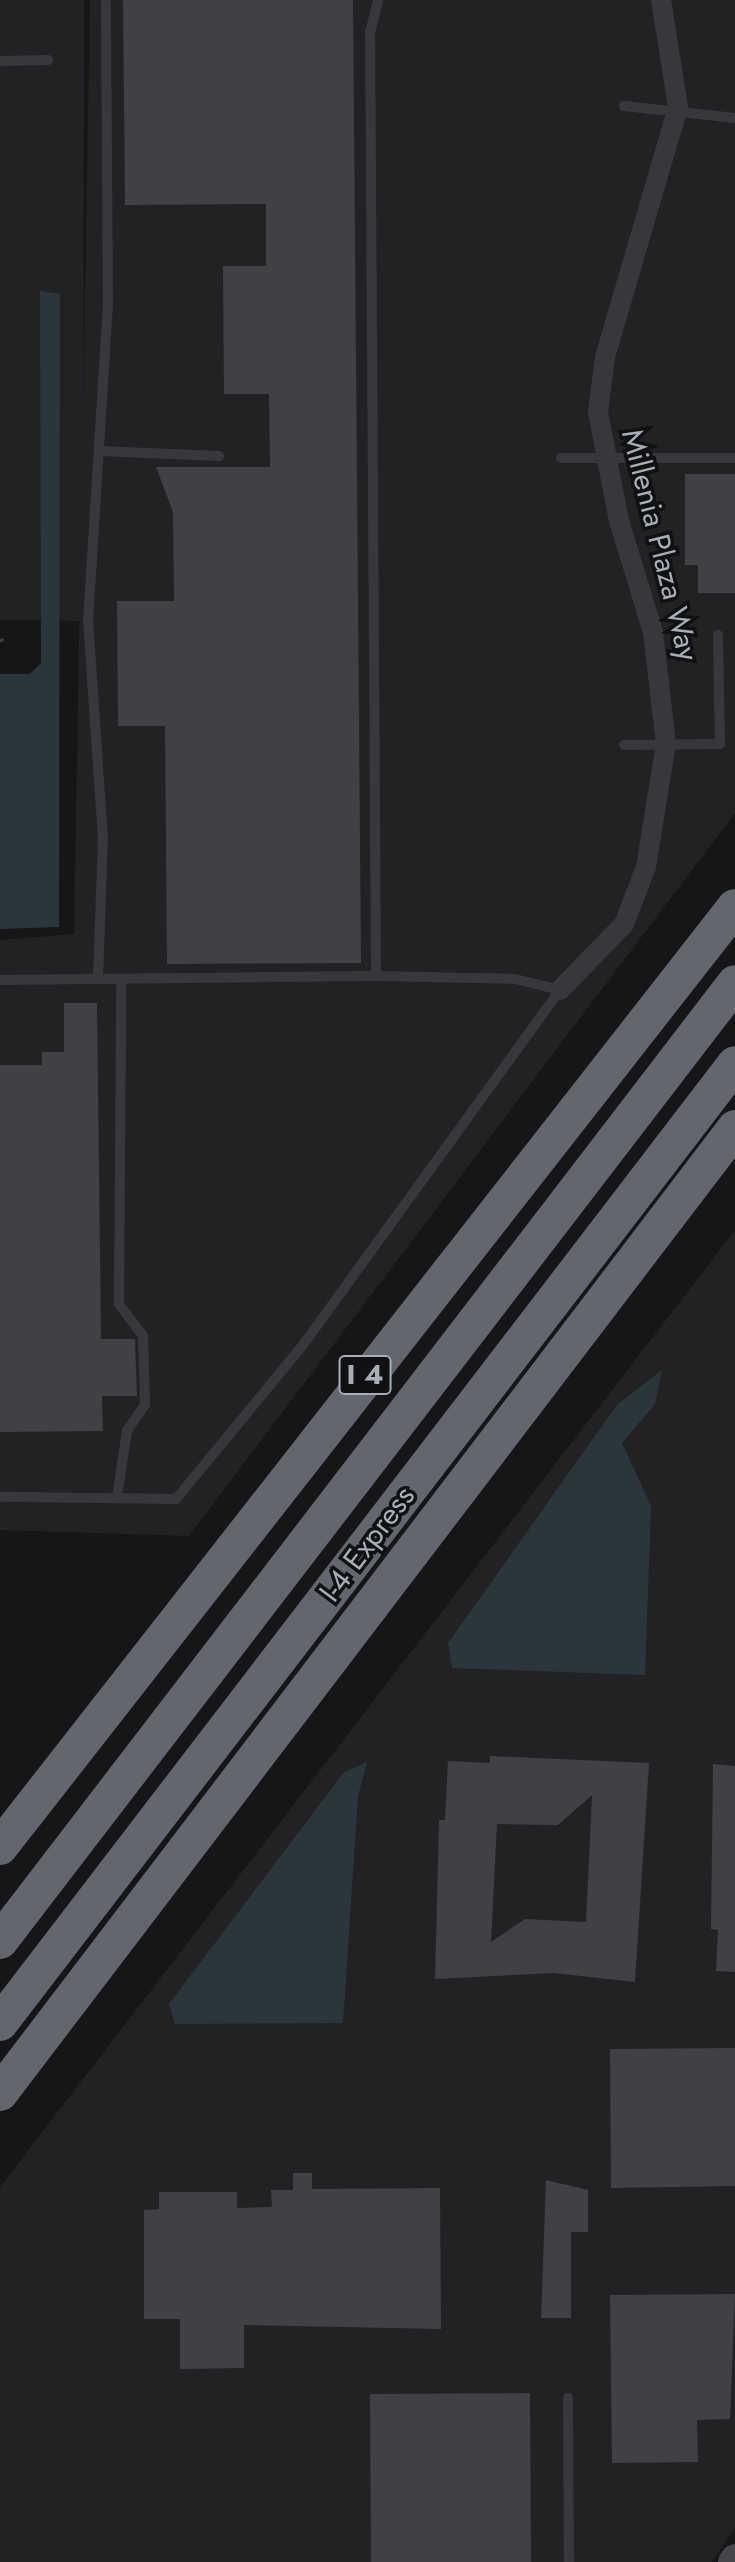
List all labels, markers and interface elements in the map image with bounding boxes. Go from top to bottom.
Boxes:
street label: Millenia Plaza Way [614,425,706,665]
road number: I 4 [337,1351,393,1399]
street label: I-4 Express [312,1479,422,1609]

